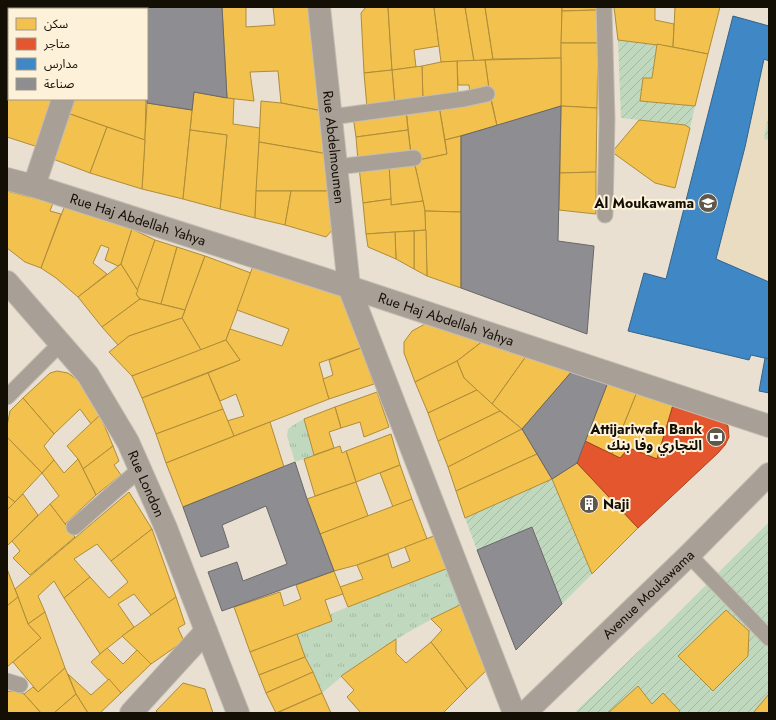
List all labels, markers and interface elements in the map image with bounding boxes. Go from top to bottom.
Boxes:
legend [8,8,148,100]
text: سكن [44,15,68,33]
text: متاجر [43,35,70,53]
text: مدارس [44,55,78,73]
text: صناعة [44,75,74,93]
street label: Rue Abdelmoumen [318,90,350,205]
street label: Rue Haj Abdellah Yahya [67,188,208,250]
school or university icon: Al Moukawama [697,192,719,214]
place label: Al Moukawama [593,193,694,213]
street label: Rue Haj Abdellah Yahya [376,287,517,351]
place label: Attijariwafa Bank التجاري وفا بنك [589,419,702,456]
bank icon: Attijariwafa Bank التجاري وفا بنك [705,426,727,448]
street label: Rue London [123,447,170,520]
building icon: Naji [578,493,600,515]
place label: Naji [603,494,629,514]
street label: Avenue Moukawama [598,545,699,644]

